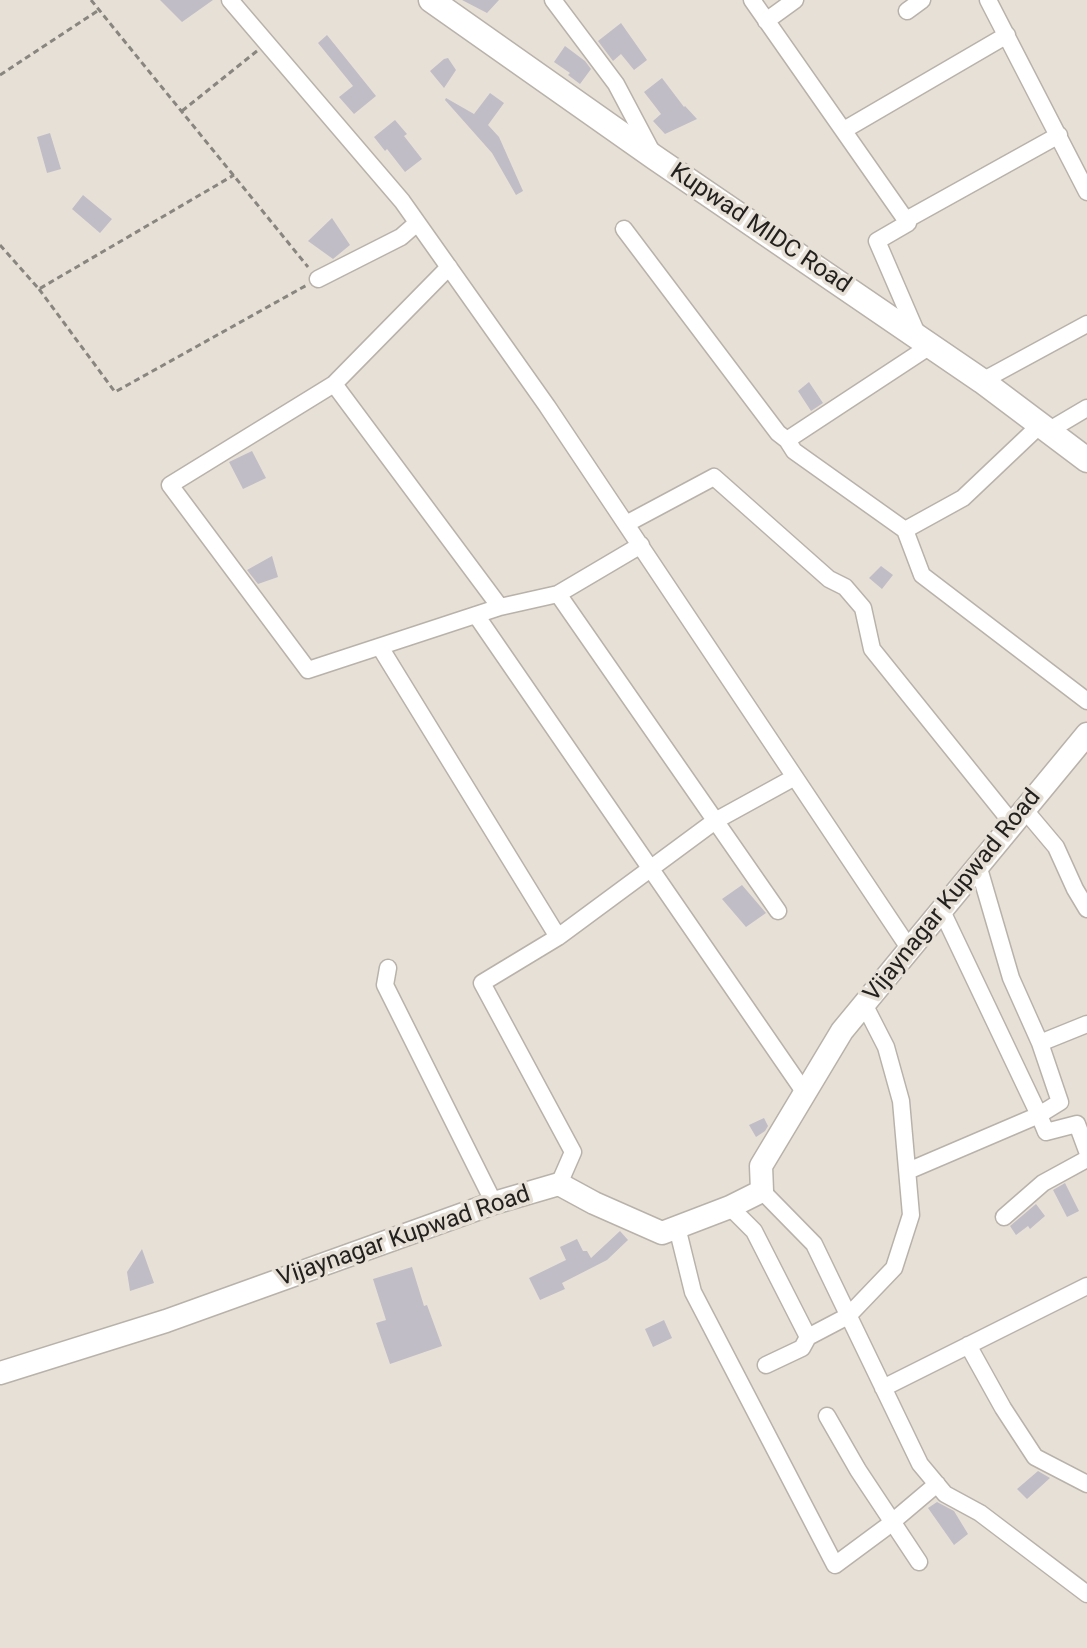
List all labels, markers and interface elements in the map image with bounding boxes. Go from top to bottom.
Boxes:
street label: Kupwad MIDC Road [664,158,856,300]
street label: Vijaynagar Kupwad Road [858,784,1048,1008]
street label: Vijaynagar Kupwad Road [274,1180,534,1294]

